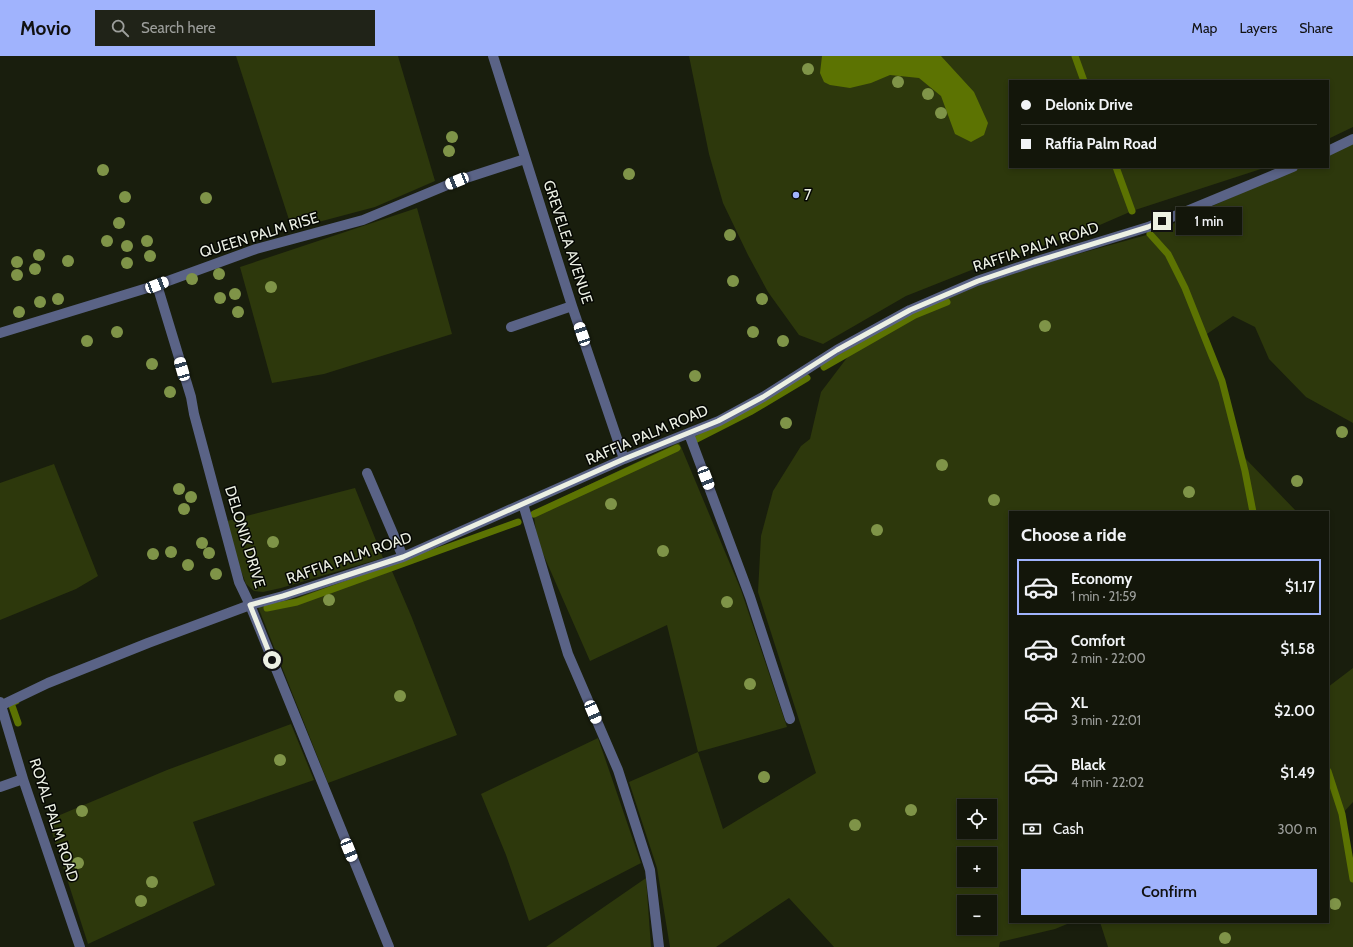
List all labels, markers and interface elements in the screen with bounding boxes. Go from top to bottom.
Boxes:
search box [95,10,375,46]
text: Movio [20,17,71,40]
icon: search [109,17,131,39]
text: Search here [141,19,216,37]
text: Map [1192,19,1217,37]
text: Layers [1239,19,1277,37]
text: Share [1299,19,1333,37]
text: Delonix Drive [1045,96,1133,114]
text: Raffia Palm Road [1045,135,1157,153]
car [444,171,470,191]
street label: GREVELEA AVENUE [540,178,596,306]
place label: 7 [804,186,812,204]
marker: 7 [791,190,801,200]
callout: 1 min [1176,207,1242,235]
street label: QUEEN PALM RISE [197,208,321,262]
route end [1153,212,1171,230]
text: 1 min [1194,213,1224,229]
street label: RAFFIA PALM ROAD [971,218,1101,276]
car [144,275,170,295]
car [572,321,592,347]
car [173,356,191,382]
street label: RAFFIA PALM ROAD [583,401,711,469]
car [696,465,716,491]
street label: DELONIX DRIVE [221,484,269,590]
text: Choose a ride [1021,524,1126,546]
street label: RAFFIA PALM ROAD [284,528,414,588]
icon: car [1023,569,1059,605]
text: Economy [1071,570,1132,588]
text: $1.17 [1285,578,1315,596]
text: 1 min · 21:59 [1071,588,1137,604]
icon: car [1023,631,1059,667]
text: Comfort [1071,632,1125,650]
text: $1.58 [1281,640,1315,658]
text: 2 min · 22:00 [1071,650,1146,666]
route start [263,651,281,669]
icon: car [1023,693,1059,729]
text: XL [1071,694,1088,712]
car [583,699,603,725]
text: $2.00 [1274,702,1315,720]
text: 3 min · 22:01 [1071,712,1141,728]
icon: car [1023,755,1059,791]
street label: ROYAL PALM ROAD [26,756,82,884]
text: Black [1071,756,1106,774]
text: $1.49 [1280,764,1315,782]
text: 4 min · 22:02 [1071,774,1144,790]
map controls [957,799,997,935]
button: locate [957,799,997,839]
icon: cash [1021,818,1043,840]
text: Cash [1053,820,1084,838]
text: 300 m [1277,821,1317,837]
car [339,837,359,863]
button: + [957,847,997,887]
button: Confirm [1021,869,1317,915]
button: − [957,895,997,935]

